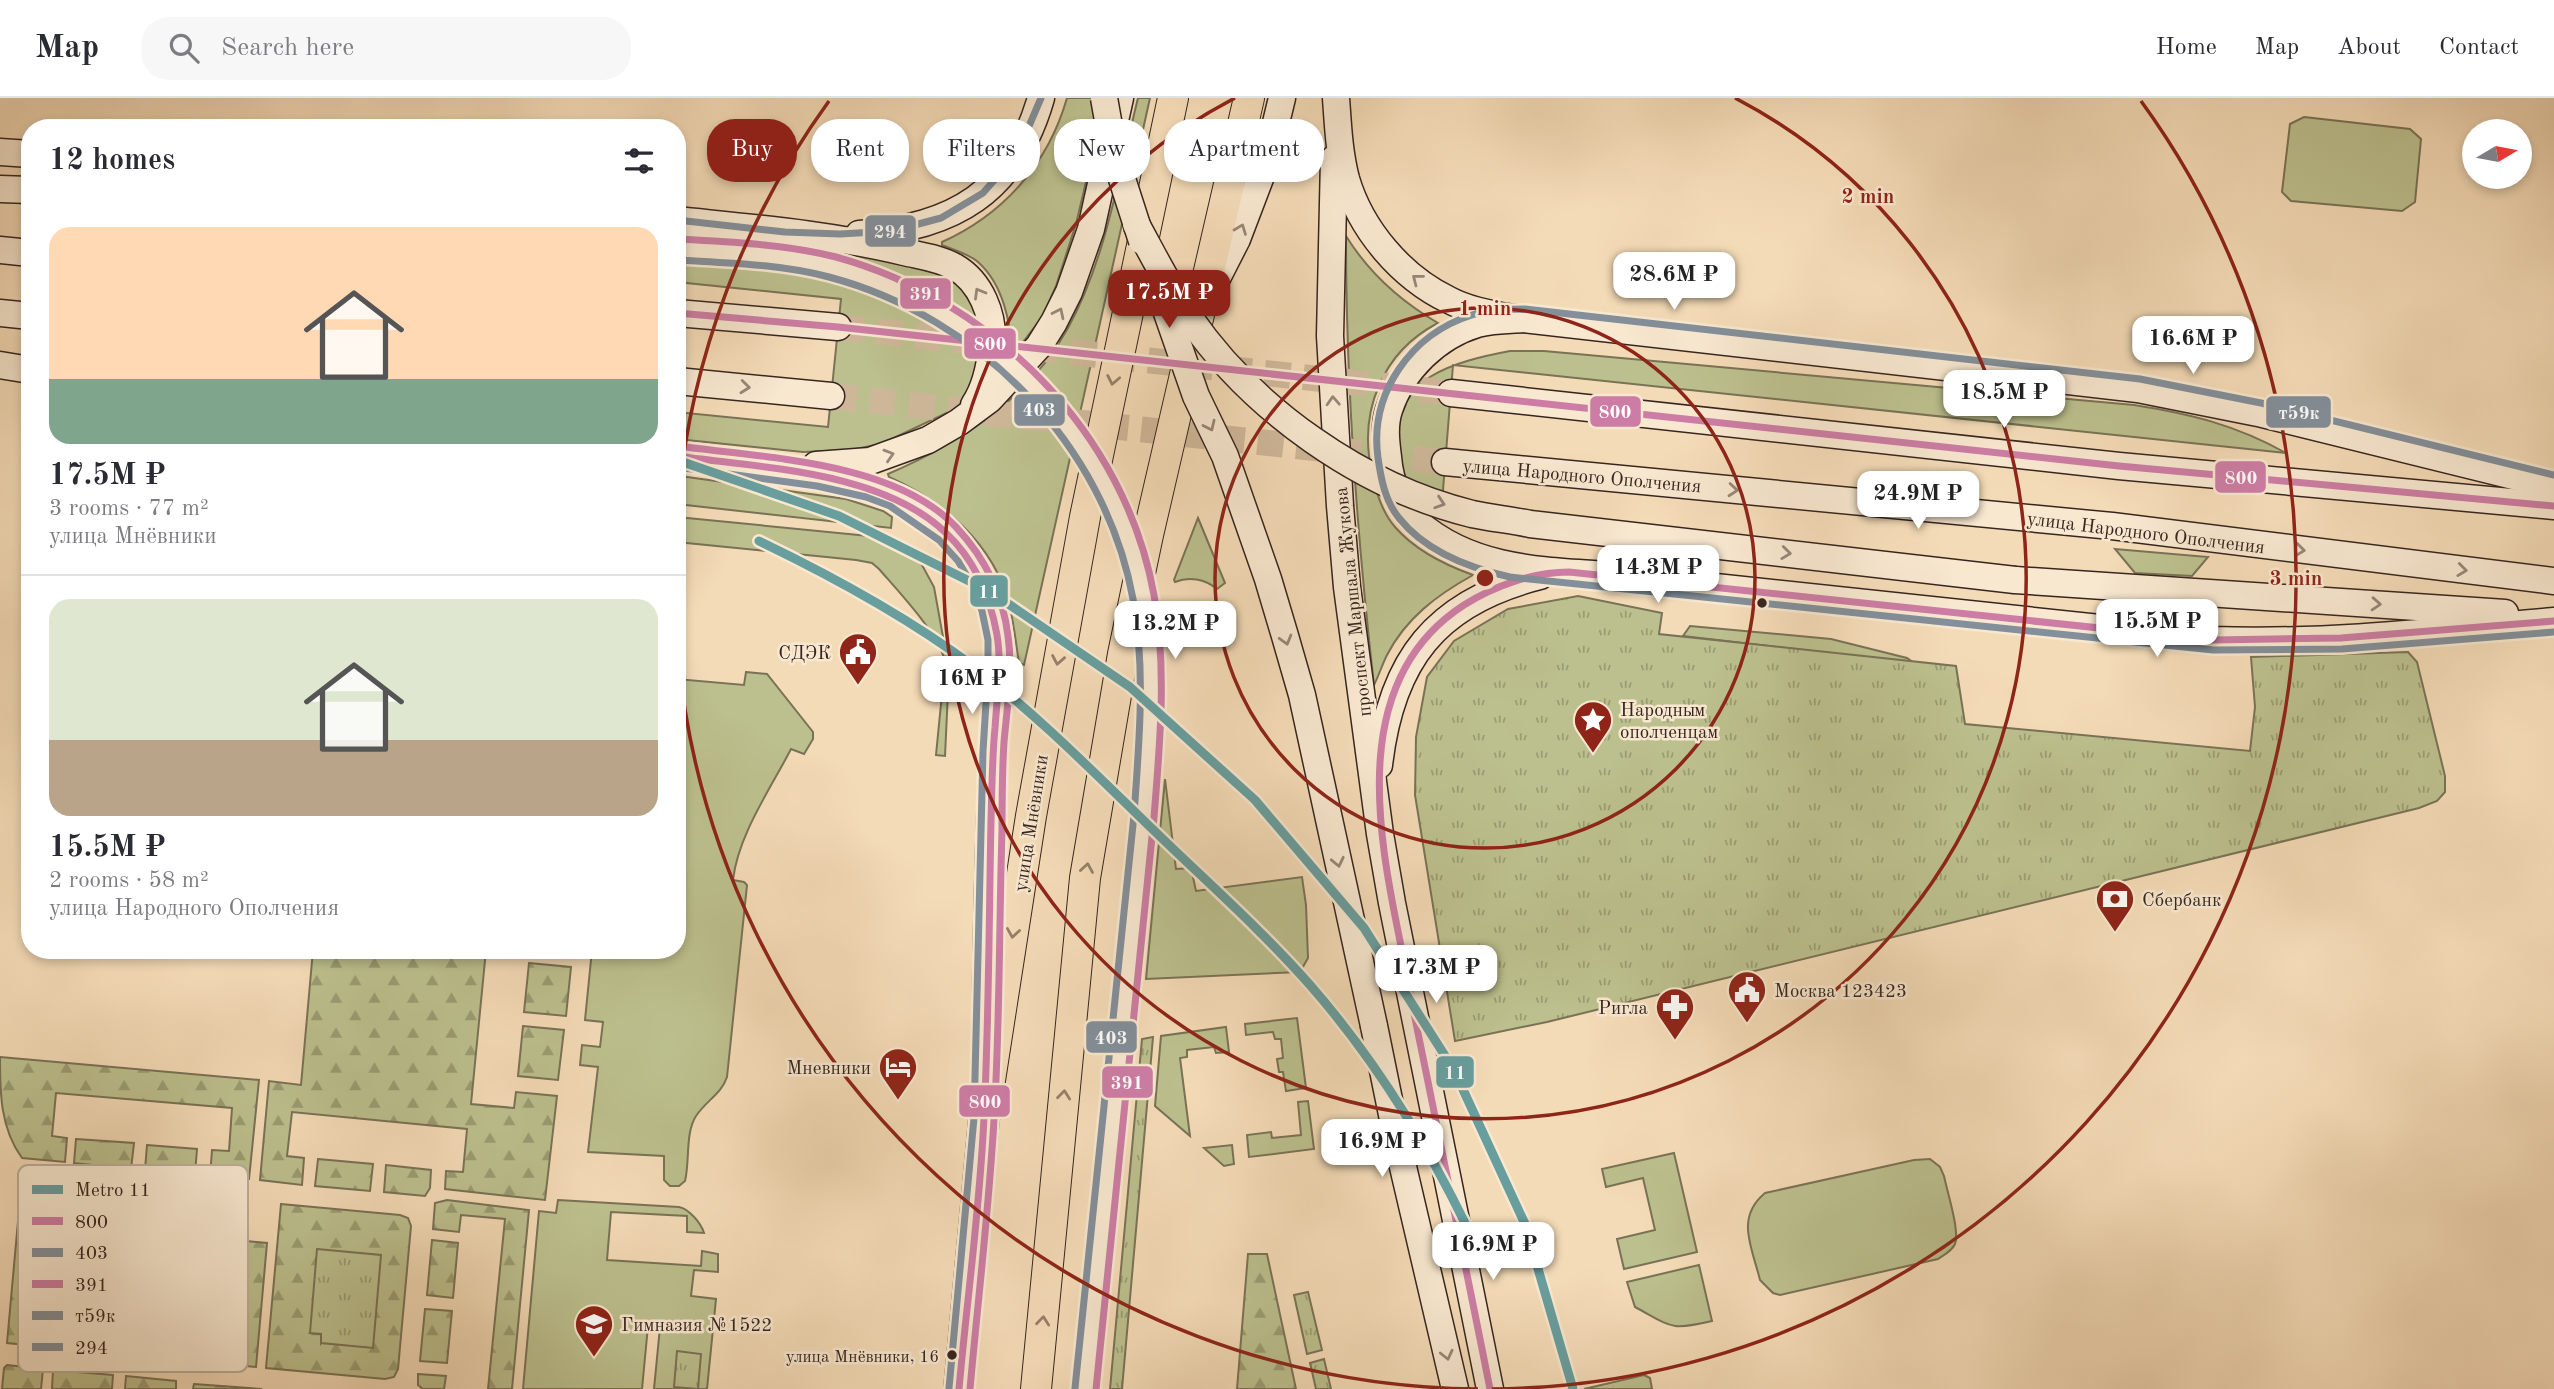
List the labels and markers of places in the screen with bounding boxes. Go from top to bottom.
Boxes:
pin: 28.6M ₽ [1609,252,1739,312]
pin: 17.5M ₽ [1104,271,1234,330]
pin: 16.6M ₽ [2128,316,2258,376]
pin: 18.5M ₽ [1939,370,2069,430]
pin: 24.9M ₽ [1853,472,1983,531]
pin: 14.3M ₽ [1593,546,1723,605]
centre of rings [1473,566,1497,590]
unlabelled marker [1755,596,1769,610]
pin: 15.5M ₽ [2092,600,2222,659]
pin: 13.2M ₽ [1110,602,1240,661]
public building icon: СДЭК [837,631,879,686]
place label: СДЭК [778,645,831,664]
pin: 16M ₽ [923,656,1021,716]
place icon: Народным ополченцам [1572,699,1614,754]
place label: Народным ополченцам [1620,702,1718,743]
bank icon: Сбербанк [2094,878,2136,933]
place label: Сбербанк [2142,892,2222,911]
pin: 17.3M ₽ [1371,946,1501,1005]
public building icon: Москва 123423 [1726,969,1768,1024]
place label: Москва 123423 [1774,983,1907,1002]
pharmacy icon: Ригла [1654,986,1696,1041]
place label: Ригла [1598,1000,1649,1019]
hotel icon: Мневники [877,1046,919,1101]
place label: Мневники [786,1060,871,1079]
pin: 16.9M ₽ [1317,1119,1447,1179]
pin: 16.9M ₽ [1428,1222,1558,1282]
school or university icon: Гимназия №1522 [573,1303,615,1358]
place label: Гимназия №1522 [621,1317,772,1336]
marker: улица Мнёвники, 16 [945,1348,959,1362]
place label: улица Мнёвники, 16 [786,1349,939,1366]

